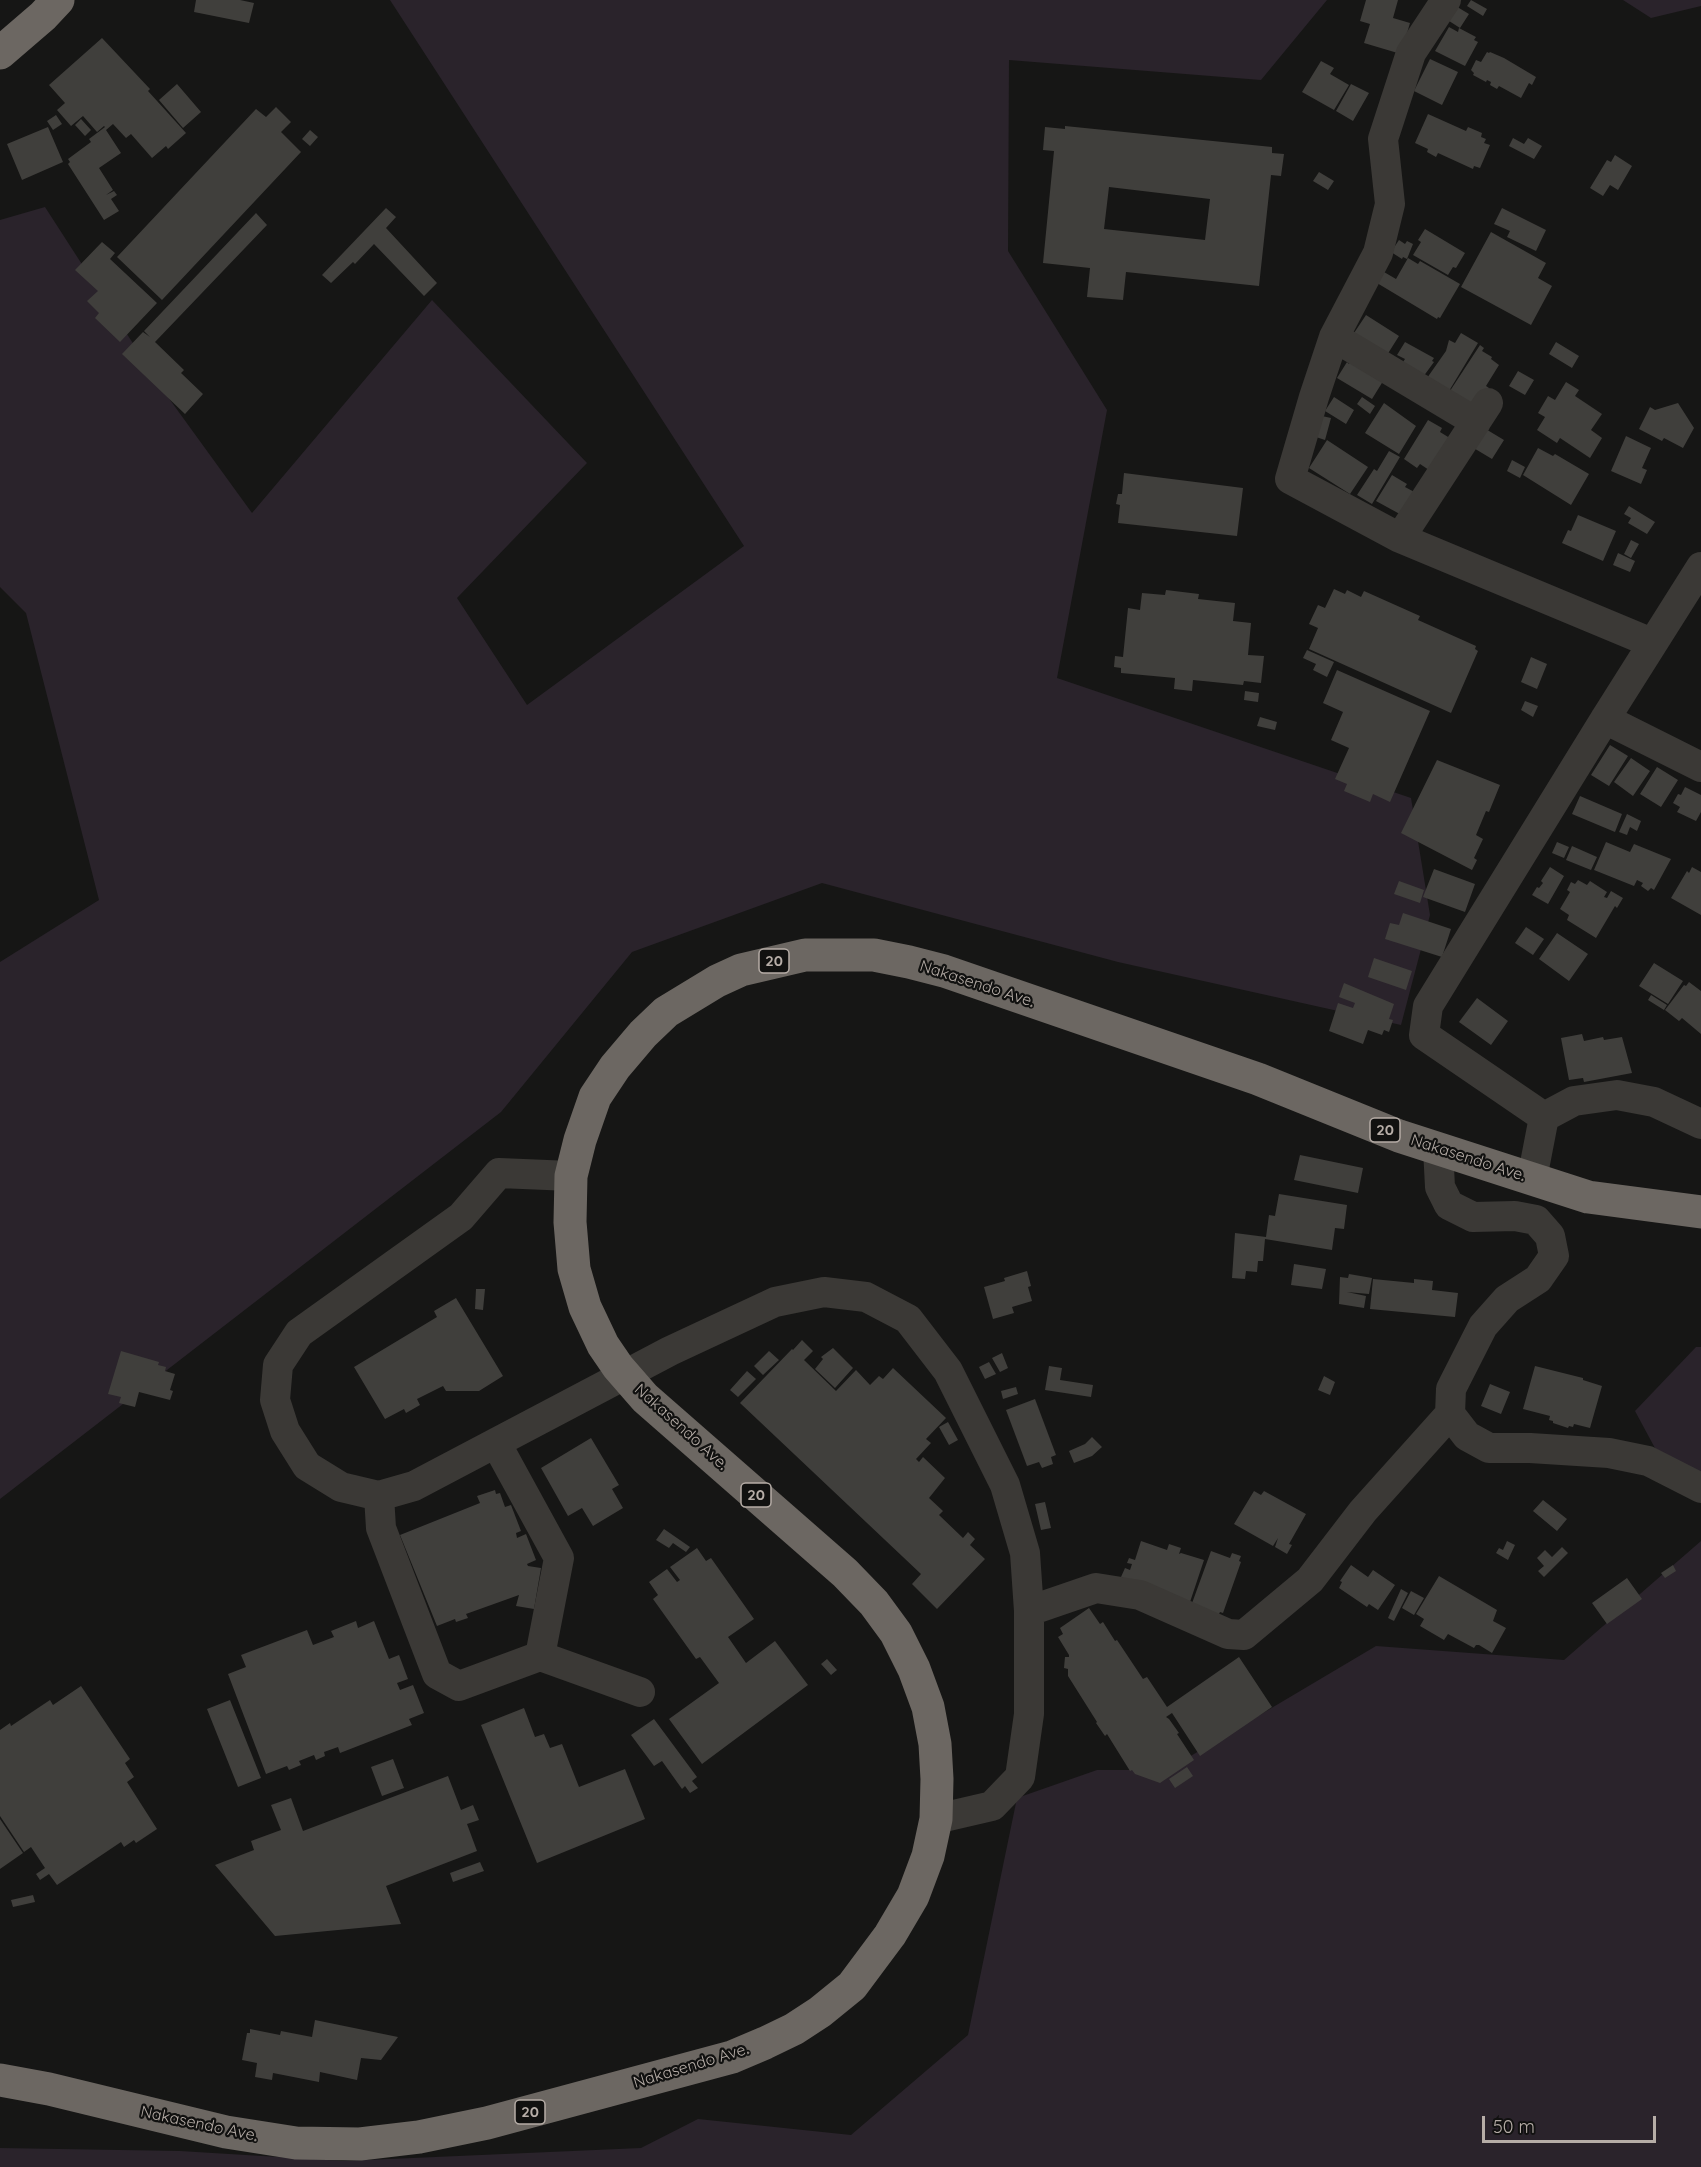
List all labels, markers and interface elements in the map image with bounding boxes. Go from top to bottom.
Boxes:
road number: 20 [759,949,789,973]
street label: Nakasendo Ave. [917,956,1037,1012]
road number: 20 [1370,1118,1400,1142]
street label: Nakasendo Ave. [1408,1130,1528,1186]
street label: Nakasendo Ave. [630,1380,732,1474]
road number: 20 [741,1483,771,1507]
street label: Nakasendo Ave. [631,2039,751,2093]
road number: 20 [515,2100,545,2124]
street label: Nakasendo Ave. [139,2102,259,2146]
scale bar [1485,2104,1659,2142]
text: 50 m [1493,2115,1535,2138]

